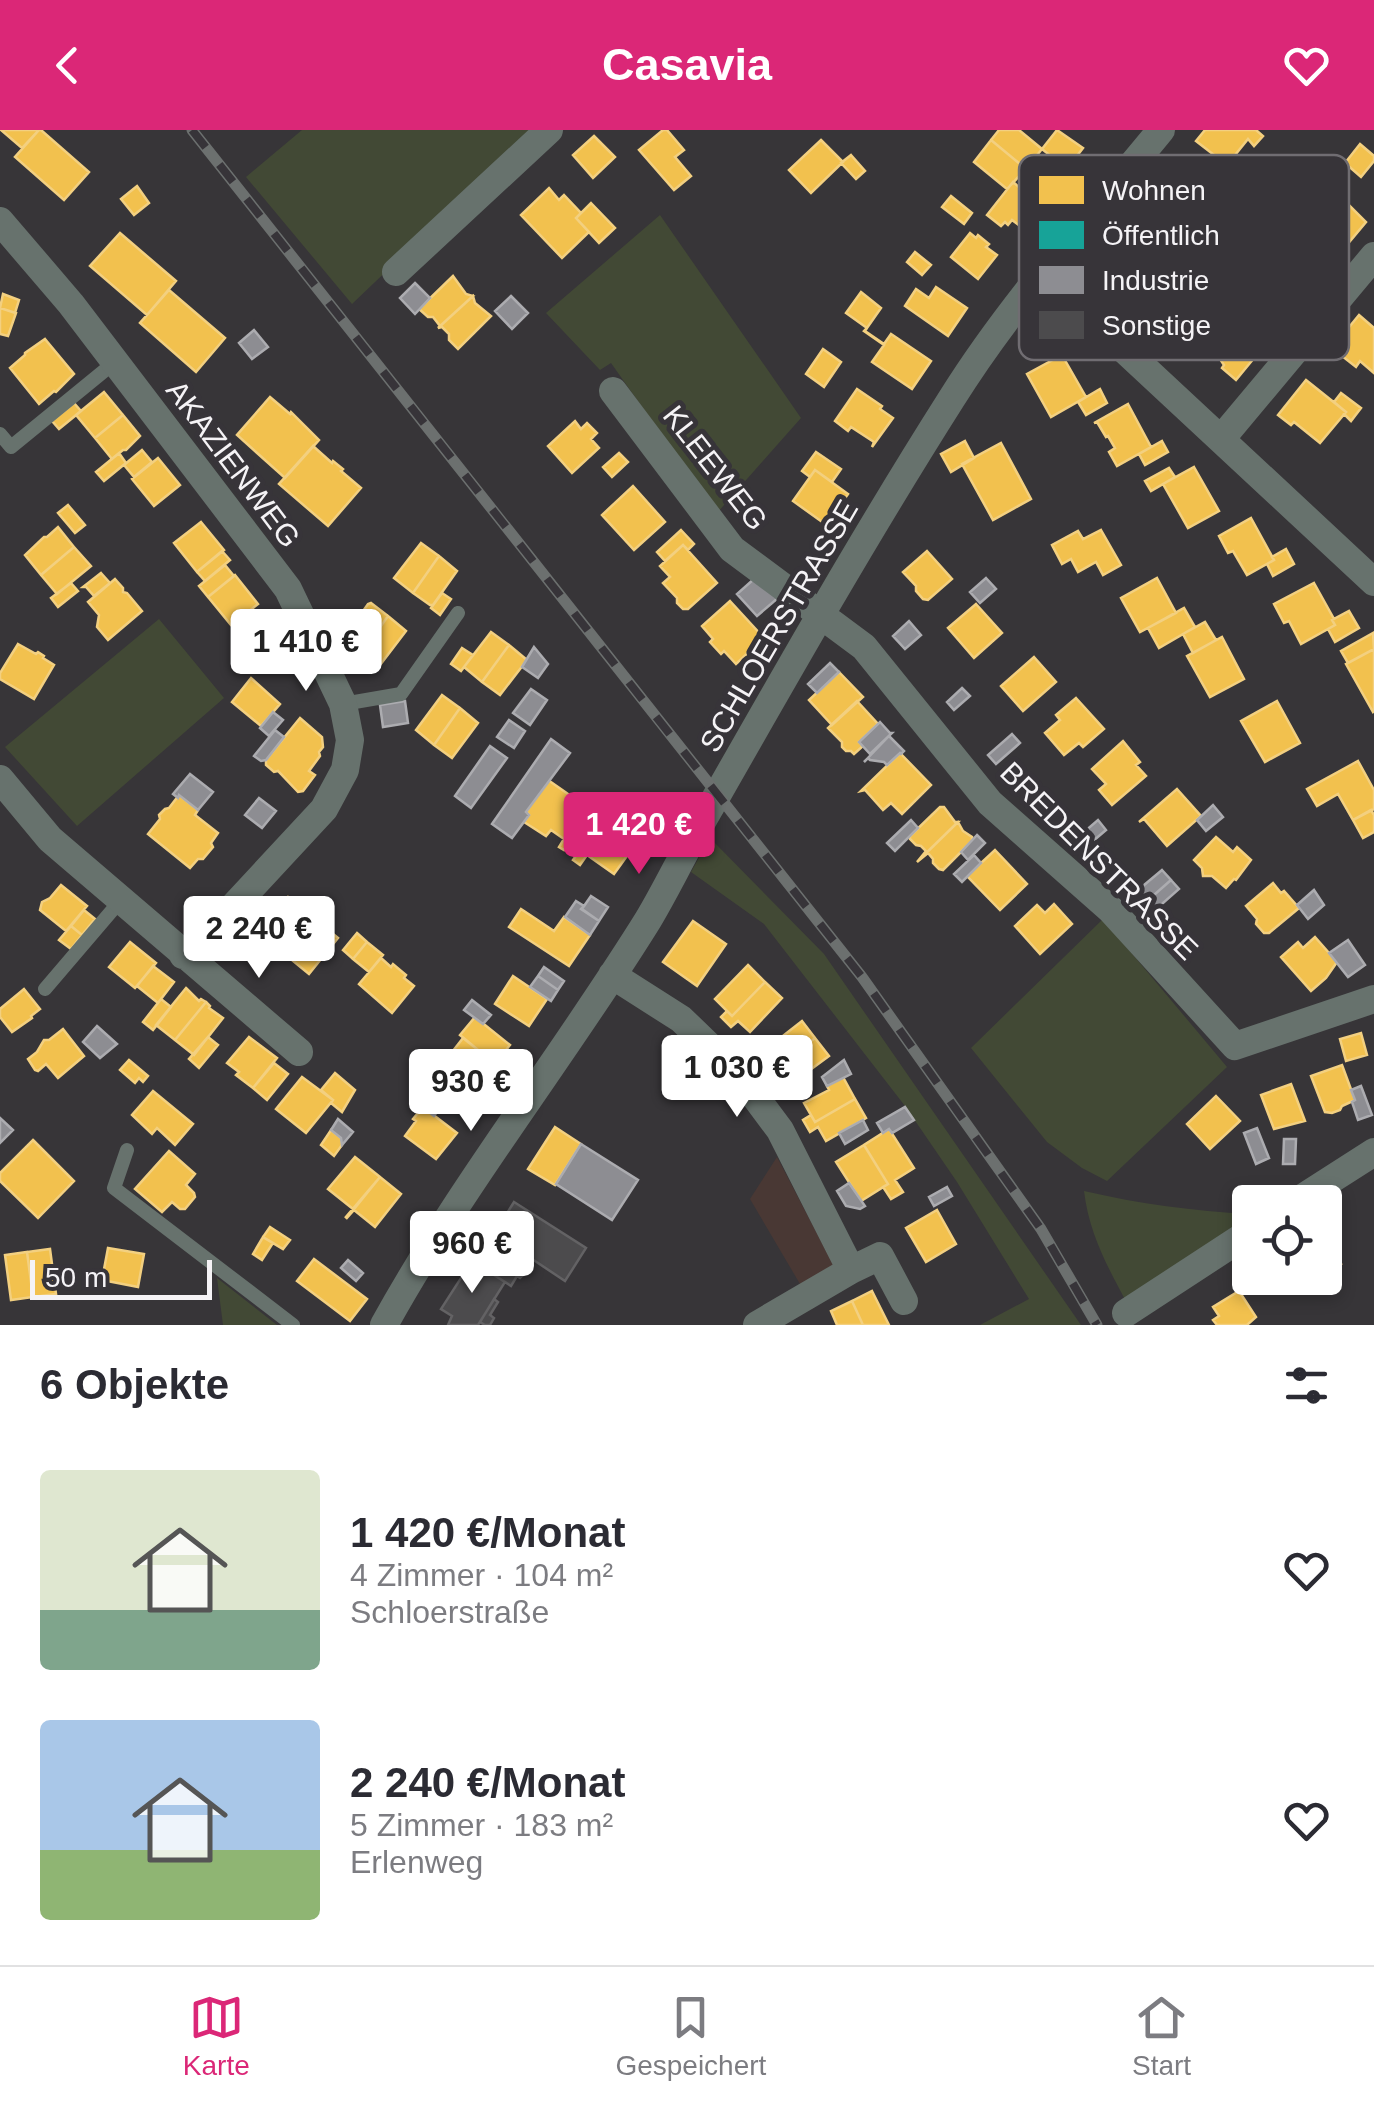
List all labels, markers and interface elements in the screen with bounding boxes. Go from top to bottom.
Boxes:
icon: back [40,38,95,93]
icon: heart [1279,38,1334,93]
text: Casavia [602,39,772,90]
legend [1019,155,1349,360]
text: Wohnen [1102,175,1206,206]
text: Öffentlich [1102,220,1220,251]
text: Industrie [1102,265,1209,296]
text: Sonstige [1102,310,1211,341]
street label: AKAZIENWEG [160,374,307,554]
street label: KLEEWEG [657,399,774,536]
street label: SCHLOERSTRASSE [693,494,864,757]
pin: 1 410 € [214,609,398,694]
text: 1 410 € [253,623,359,659]
street label: BREDENSTRASSE [994,755,1205,966]
pin: 1 420 € [547,792,731,877]
text: 1 420 € [586,806,692,842]
pin: 2 240 € [167,896,351,981]
text: 2 240 € [206,910,312,946]
pin: 1 030 € [645,1035,829,1120]
pin: 930 € [401,1049,541,1134]
text: 1 030 € [684,1049,790,1085]
text: 930 € [431,1063,511,1099]
map controls [1232,1185,1342,1295]
button: locate [1232,1185,1342,1295]
pin: 960 € [402,1211,542,1296]
text: 960 € [432,1225,512,1261]
scale bar [30,1255,212,1300]
text: 50 m [45,1262,107,1293]
icon: filters [1279,1358,1334,1413]
text: 6 Objekte [40,1361,229,1408]
text: 1 420 €/Monat [350,1509,625,1556]
icon: home [120,1510,240,1630]
icon: heart [1279,1543,1334,1598]
text: 4 Zimmer · 104 m² [350,1557,613,1593]
text: Schloerstraße [350,1594,549,1630]
text: 2 240 €/Monat [350,1759,625,1806]
icon: home [120,1760,240,1880]
icon: heart [1279,1793,1334,1848]
text: 5 Zimmer · 183 m² [350,1807,613,1843]
text: Erlenweg [350,1844,483,1880]
tab: Karte [183,1990,250,2082]
tab: Gespeichert [615,1990,766,2082]
tab: Start [1132,1990,1191,2082]

